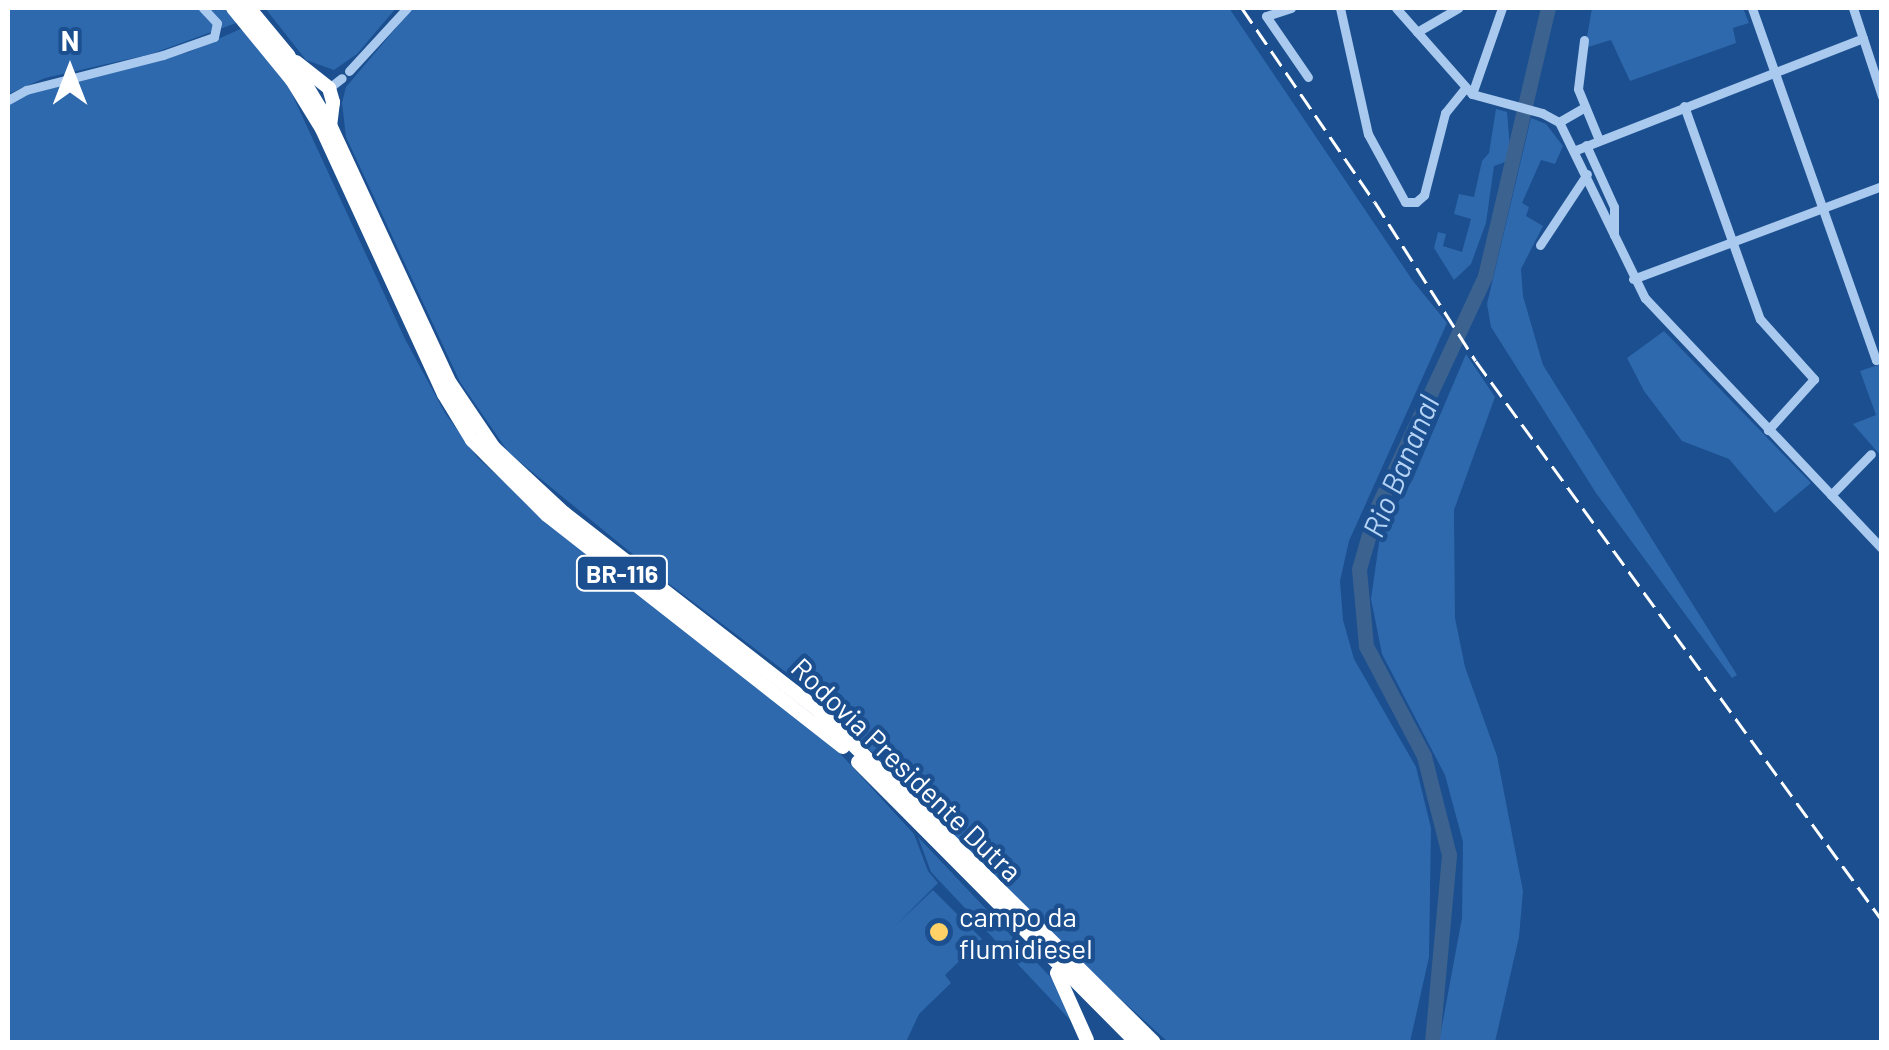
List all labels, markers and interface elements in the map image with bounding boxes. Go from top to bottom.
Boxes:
north arrow [20,20,120,120]
text: N [61,23,79,57]
water label: Rio Bananal [1354,390,1446,542]
road number: BR-116 [574,553,670,593]
street label: Rodovia Presidente Dutra [785,650,1029,888]
place label: campo da flumidiesel [959,899,1093,965]
marker: campo da flumidiesel [928,921,950,943]

